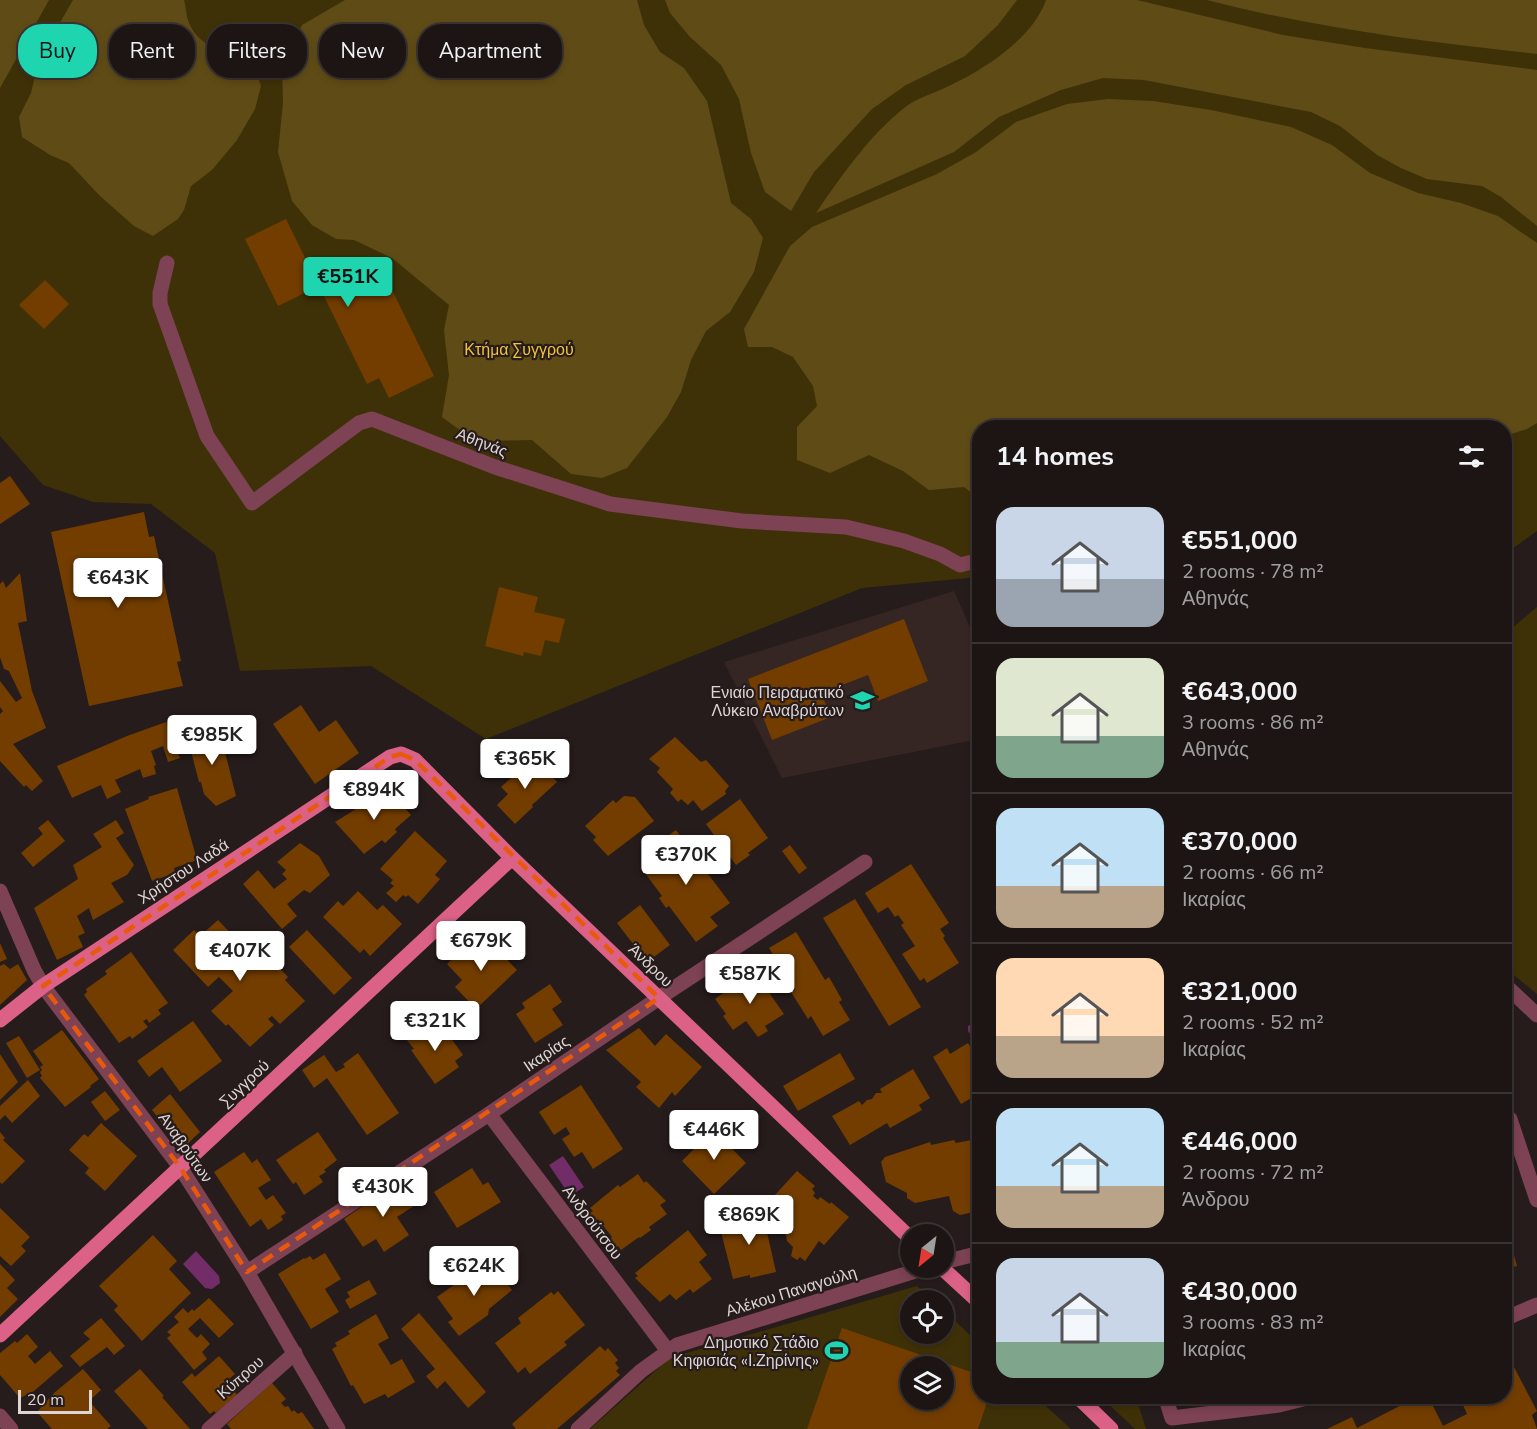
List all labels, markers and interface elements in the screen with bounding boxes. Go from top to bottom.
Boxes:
chip: Buy [18,24,97,78]
chip: Rent [109,24,195,78]
chip: Filters [207,24,307,78]
chip: New [319,24,406,78]
chip: Apartment [418,24,562,78]
pin: €551K [306,257,390,308]
text: €551K [317,263,379,290]
park label: Κτήμα Συγγρού [464,339,574,361]
street label: Αθηνάς [453,423,511,463]
text: 14 homes [996,439,1114,474]
icon: filters [1455,440,1488,473]
text: €551,000 [1182,523,1298,558]
icon: home [1044,531,1116,603]
pin: €643K [76,558,160,609]
text: 2 rooms · 78 m² [1182,558,1324,585]
text: €643K [87,564,149,591]
text: Αθηνάς [1182,585,1249,612]
text: €643,000 [1182,674,1298,709]
place label: Ενιαίο Πειραματικό Λύκειο Αναβρύτων [711,682,844,722]
icon: home [1044,682,1116,754]
school or university icon: Ενιαίο Πειραματικό Λύκειο Αναβρύτων [849,688,875,714]
text: 3 rooms · 86 m² [1182,709,1324,736]
pin: €985K [170,715,254,766]
text: €985K [181,721,243,748]
text: Αθηνάς [1182,736,1249,763]
pin: €365K [483,739,567,790]
text: €365K [494,745,556,772]
pin: €894K [332,770,416,821]
text: €894K [343,776,405,803]
text: €370,000 [1182,824,1298,859]
icon: home [1044,832,1116,904]
street label: Χρήστου Λαδά [134,834,233,910]
pin: €370K [644,835,728,886]
text: €370K [655,841,717,868]
text: 2 rooms · 66 m² [1182,859,1324,886]
text: Ικαρίας [1182,886,1246,913]
pin: €679K [439,921,523,972]
text: €679K [450,927,512,954]
pin: €407K [198,931,282,982]
text: €407K [209,937,271,964]
street label: Άνδρου [623,939,677,992]
pin: €587K [708,954,792,1005]
text: €587K [719,960,781,987]
text: €321,000 [1182,974,1298,1009]
icon: home [1044,982,1116,1054]
pin: €321K [393,1001,477,1052]
text: €321K [404,1007,466,1034]
text: 2 rooms · 52 m² [1182,1009,1324,1036]
street label: Ικαρίας [519,1030,574,1077]
text: Ικαρίας [1182,1036,1246,1063]
street label: Συγγρού [215,1055,275,1113]
street label: Αναβρύτων [153,1108,218,1187]
pin: €446K [672,1110,756,1161]
text: €446K [683,1116,745,1143]
text: €446,000 [1182,1124,1298,1159]
icon: home [1044,1132,1116,1204]
text: 2 rooms · 72 m² [1182,1159,1324,1186]
pin: €430K [341,1167,425,1218]
text: €430K [352,1173,414,1200]
street label: Ανδρούτσου [557,1181,627,1264]
text: Άνδρου [1182,1186,1250,1213]
pin: €869K [707,1195,791,1246]
text: €869K [718,1201,780,1228]
north arrow [900,1224,954,1278]
map controls [900,1224,954,1410]
pin: €624K [432,1246,516,1297]
text: €624K [443,1252,505,1279]
street label: Αλέκου Παναγούλη [723,1262,860,1322]
text: €430,000 [1182,1274,1298,1309]
icon: home [1044,1282,1116,1354]
button: locate [900,1290,954,1344]
text: 3 rooms · 83 m² [1182,1309,1324,1336]
place label: Δημοτικό Στάδιο Κηφισιάς «Ι.Ζηρίνης» [673,1332,819,1372]
text: Ικαρίας [1182,1336,1246,1363]
sports icon: Δημοτικό Στάδιο Κηφισιάς «Ι.Ζηρίνης» [824,1338,850,1364]
street label: Κύπρου [212,1351,269,1404]
button: layers [900,1356,954,1410]
scale bar [18,1387,92,1414]
text: 20 m [27,1389,64,1411]

